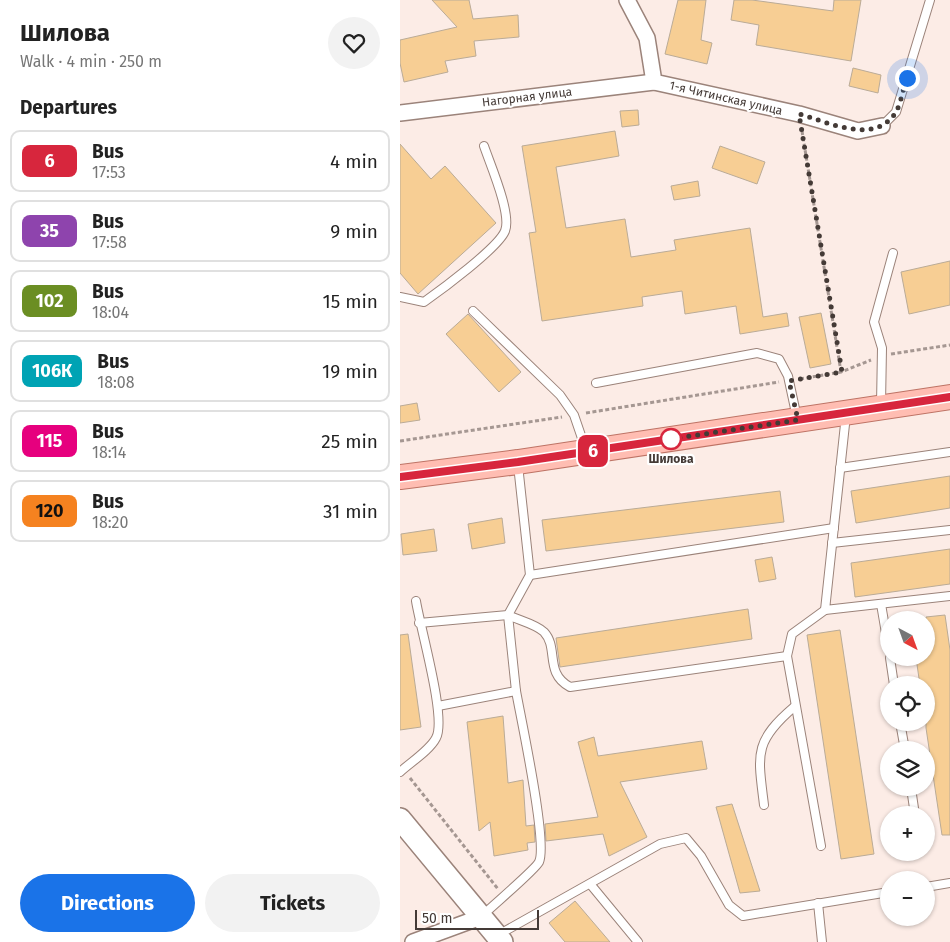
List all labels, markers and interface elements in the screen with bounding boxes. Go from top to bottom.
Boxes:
button: heart [328,17,380,69]
text: Шилова [20,19,110,47]
text: Walk · 4 min · 250 m [20,52,162,71]
your location [895,66,920,91]
street label: 1-я Читинская улица [668,78,784,118]
street label: Нагорная улица [481,85,573,109]
text: Departures [20,96,117,119]
text: Bus [92,140,124,163]
text: 6 [44,150,55,172]
text: 4 min [330,150,378,173]
text: 17:53 [92,163,126,182]
text: Bus [92,210,124,233]
text: 35 [40,220,59,242]
text: 9 min [330,220,378,243]
text: 17:58 [92,233,127,252]
text: Bus [92,280,124,303]
text: 102 [36,290,64,312]
text: 15 min [322,290,378,313]
text: 18:04 [92,303,129,322]
text: Bus [97,350,129,373]
text: 106К [32,360,72,382]
text: 19 min [322,360,378,383]
text: 18:08 [97,373,135,392]
text: Bus [92,420,124,443]
marker: Шилова [660,428,682,450]
text: 115 [36,430,63,452]
text: 25 min [321,430,378,453]
line badge: 6 [577,435,609,467]
text: 6 [588,440,598,462]
text: 18:14 [92,443,126,462]
place label: Шилова [649,452,694,466]
text: Bus [92,490,124,513]
text: 120 [35,500,64,522]
text: 31 min [323,500,378,523]
text: 18:20 [92,513,128,532]
north arrow [880,611,935,666]
map controls [880,611,935,926]
button: locate [880,676,935,731]
button: layers [880,741,935,796]
button: + [880,806,935,861]
button: − [880,871,935,926]
button: Directions [20,874,195,932]
button: Tickets [205,874,380,932]
scale bar [415,907,539,930]
text: 50 m [422,910,453,927]

